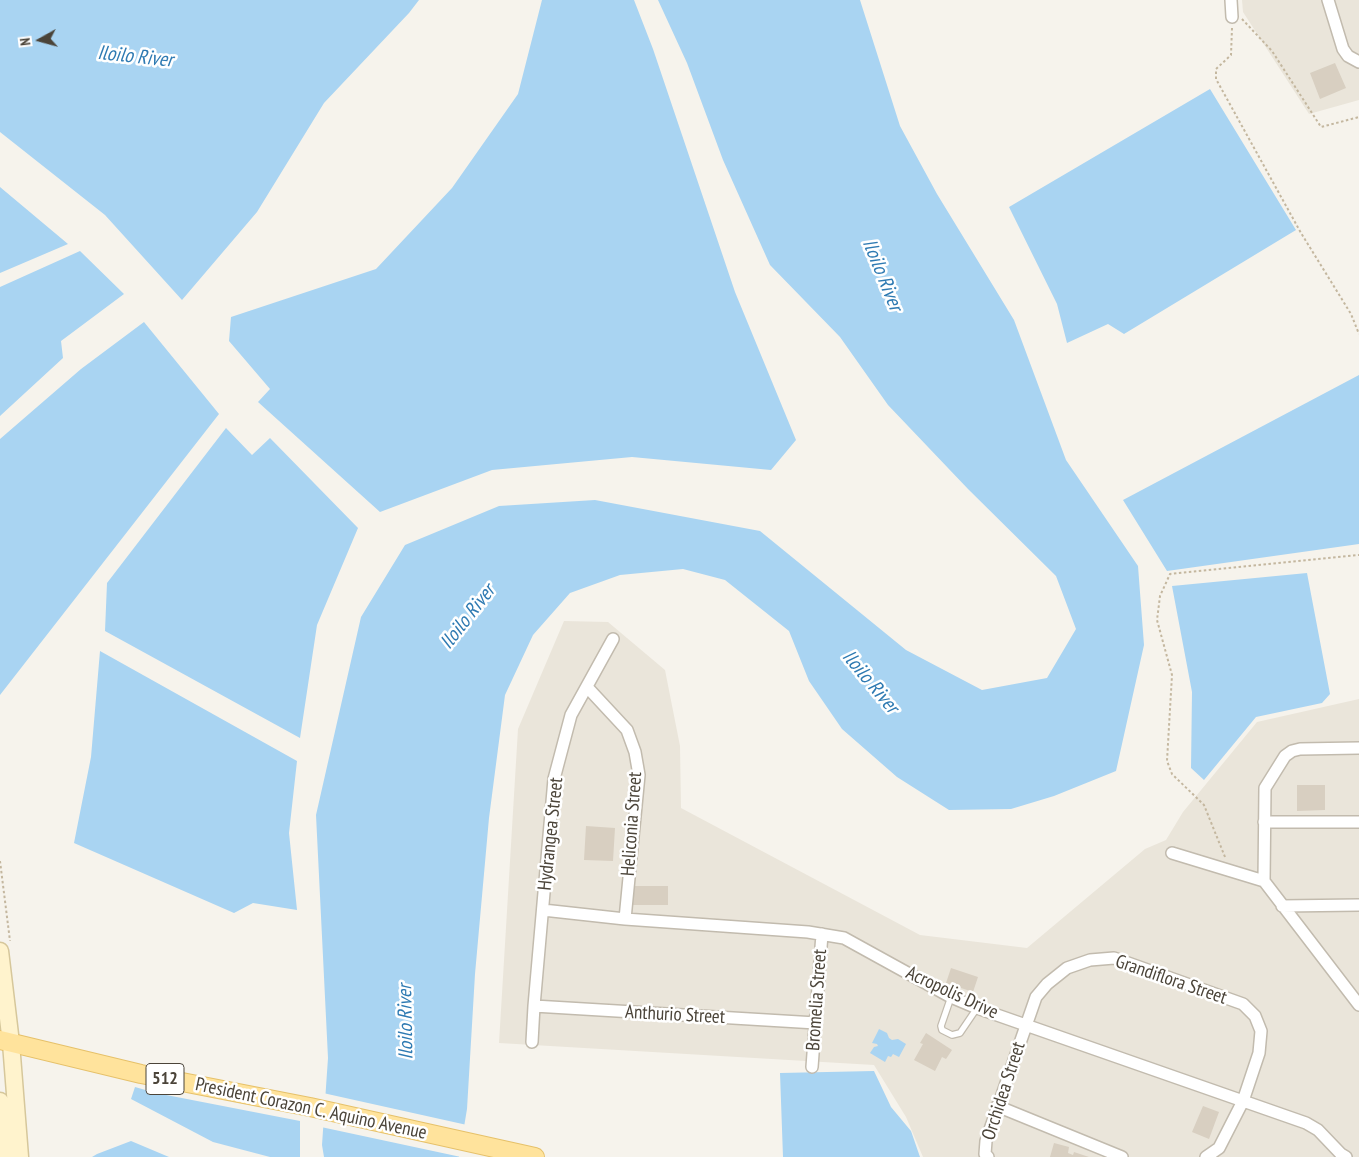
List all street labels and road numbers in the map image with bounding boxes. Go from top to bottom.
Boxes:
street label: Heliconia Street [617,771,647,877]
street label: Hydrangea Street [534,776,568,892]
street label: Bromelia Street [802,948,832,1052]
street label: Grandiflora Street [1112,950,1230,1010]
street label: Acropolis Drive [902,962,1002,1024]
street label: Anthurio Street [624,1001,726,1029]
street label: Orchidea Street [977,1039,1031,1143]
road number: 512 [146,1064,184,1094]
street label: President Corazon C. Aquino Avenue [193,1073,429,1145]

